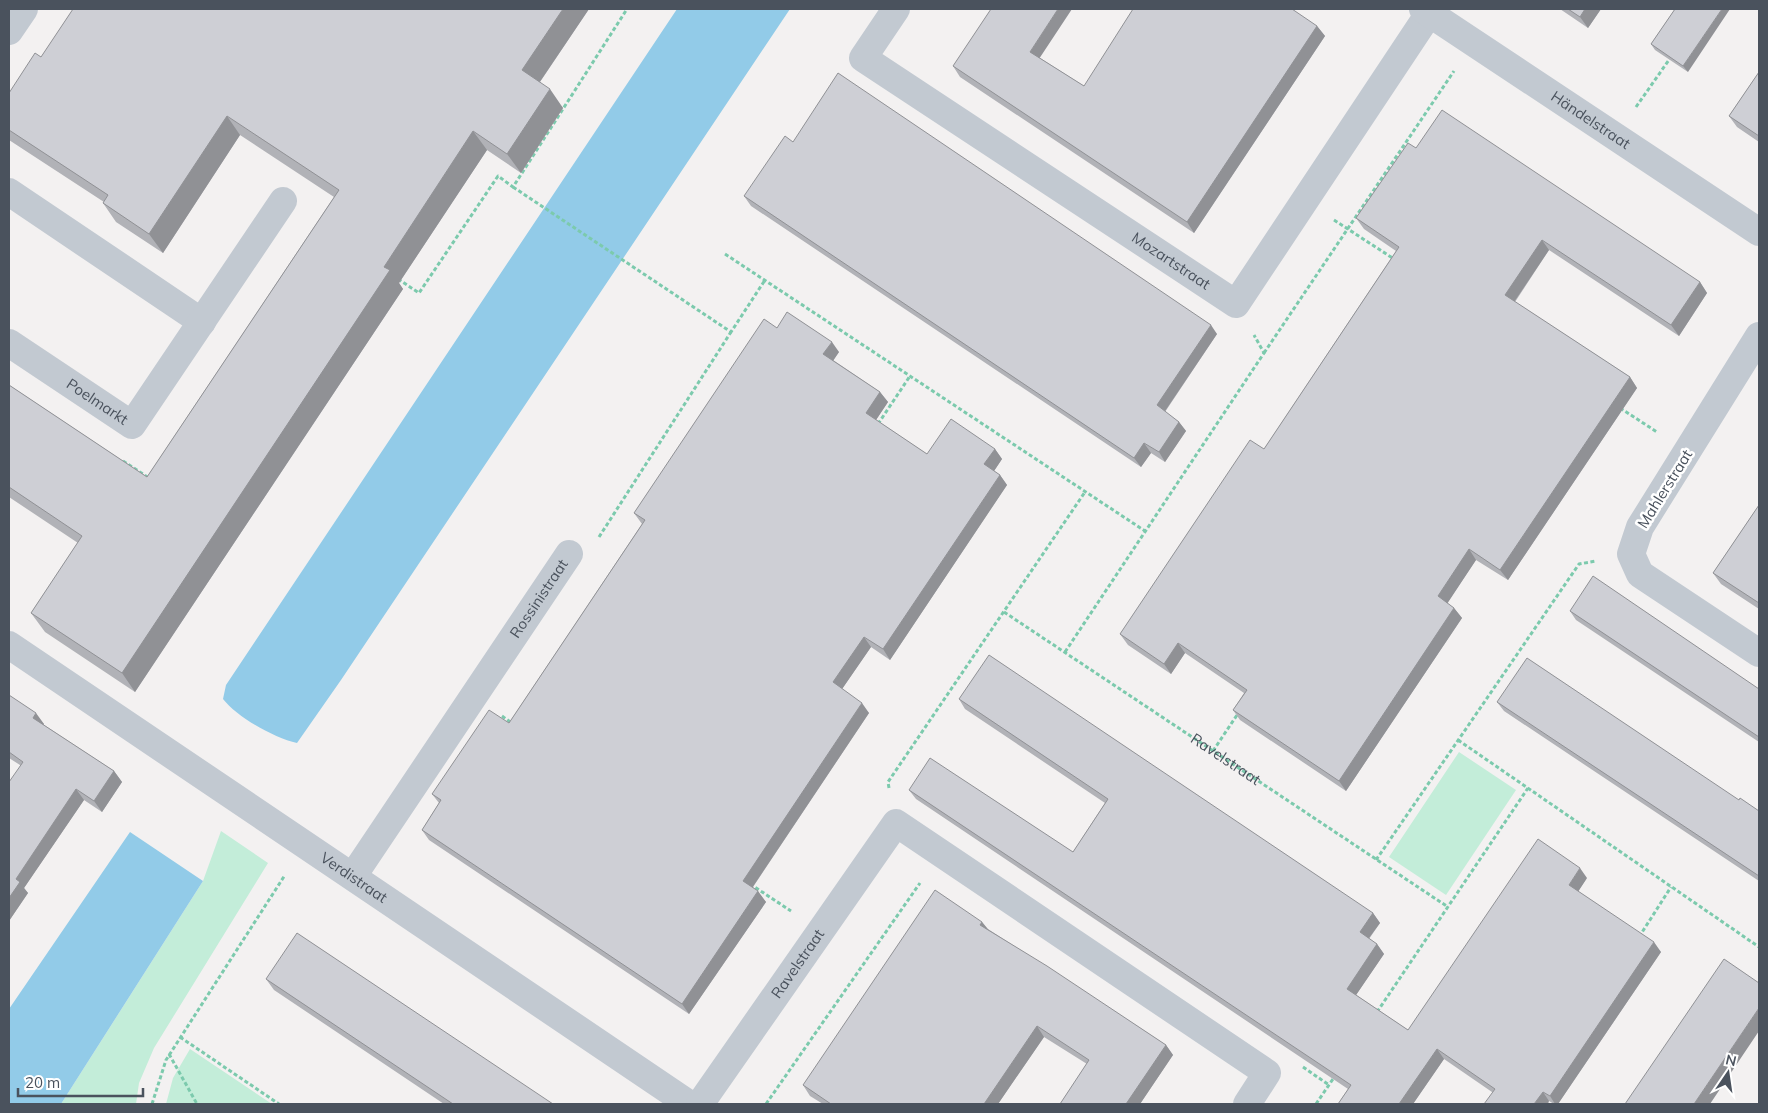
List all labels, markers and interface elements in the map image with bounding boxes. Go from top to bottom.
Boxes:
street label: Händelstraat [1547,87,1634,153]
street label: Mozartstraat [1128,228,1214,294]
street label: Poelmarkt [63,374,132,429]
street label: Mahlerstraat [1633,446,1696,532]
street label: Rossinistraat [505,555,572,641]
street label: Ravelstraat [1187,729,1264,789]
street label: Verdistraat [317,848,391,907]
street label: Ravelstraat [767,925,828,1002]
north arrow [1703,1048,1753,1098]
text: N [1724,1050,1738,1070]
scale bar [18,1066,142,1098]
text: 20 m [25,1073,60,1092]

